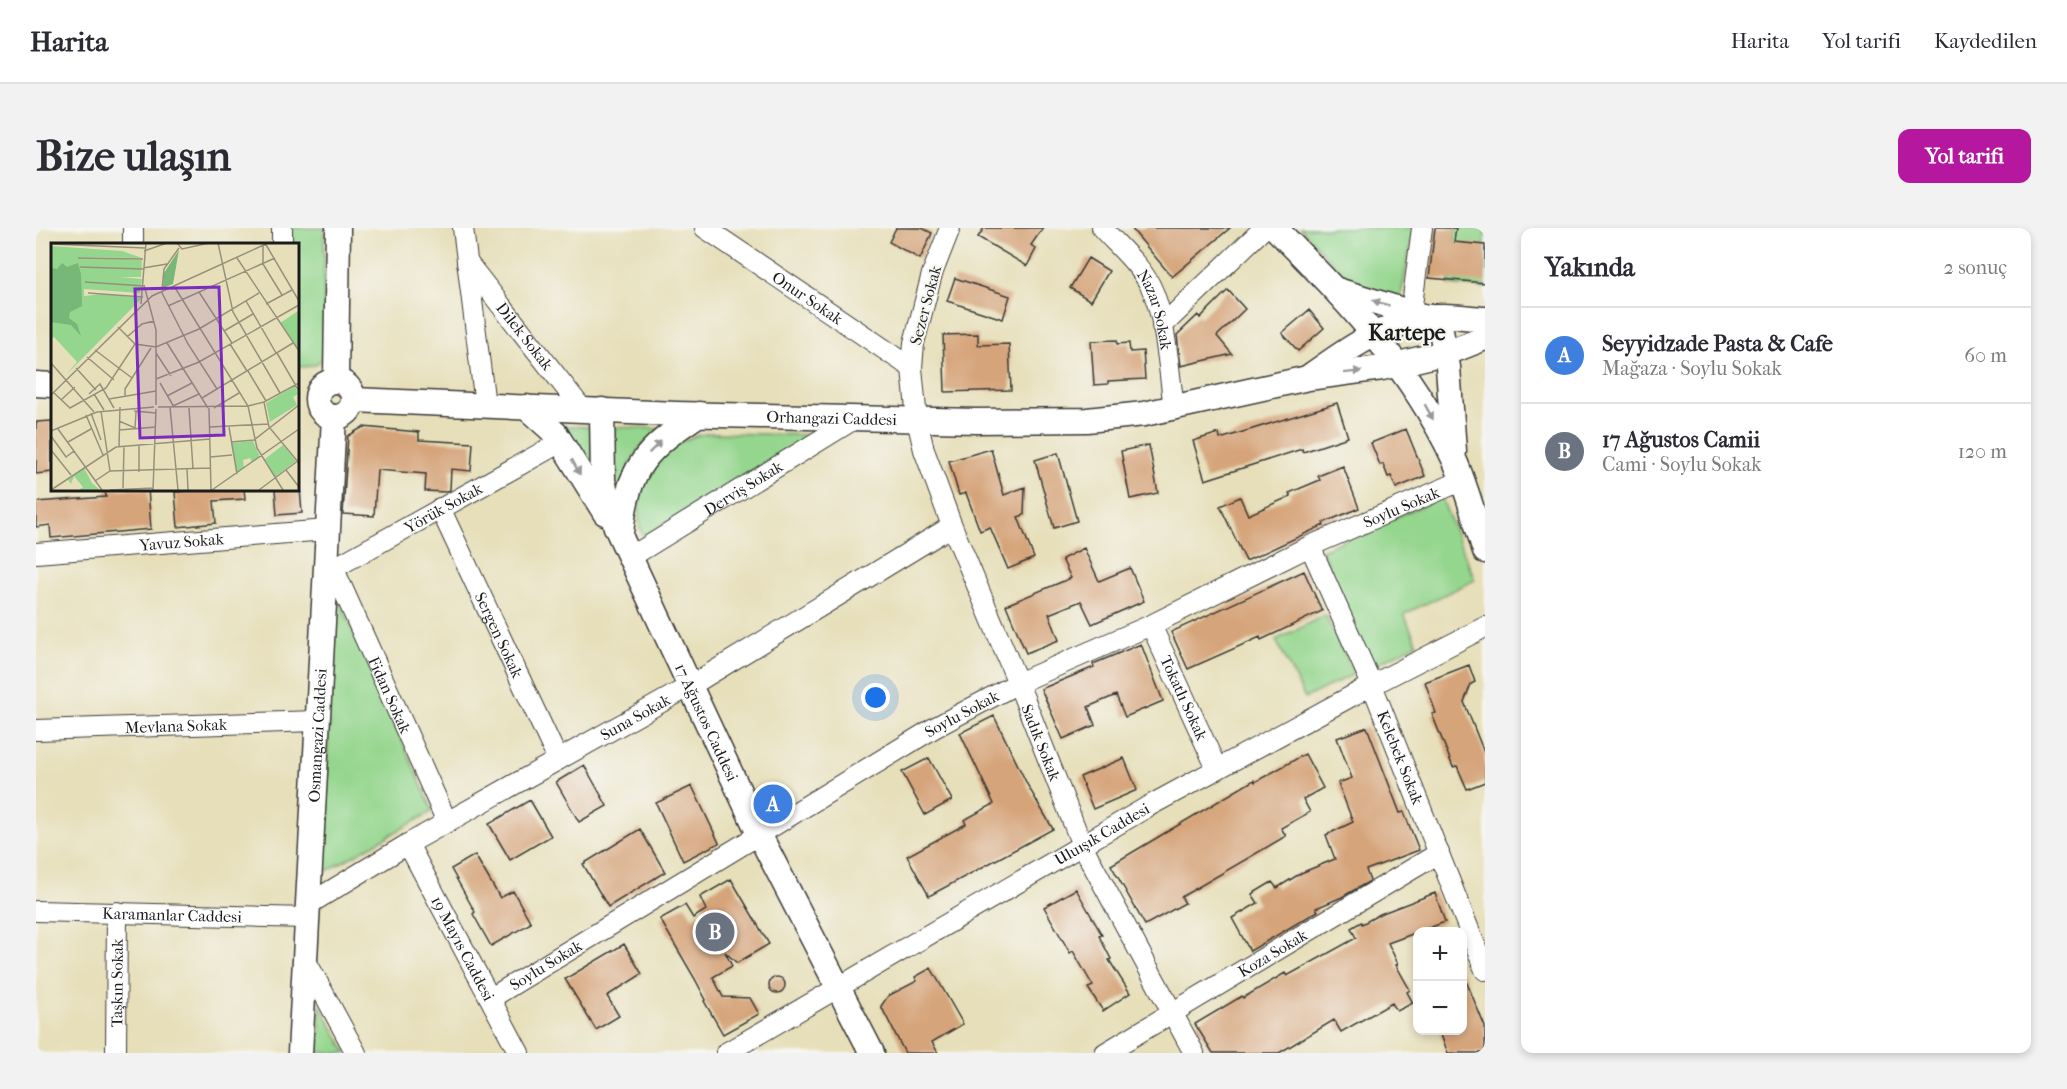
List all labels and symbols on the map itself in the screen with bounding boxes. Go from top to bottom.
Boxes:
inset map [51,243,298,490]
street label: Sezer Sokak [906,263,945,347]
street label: Nazar Sokak [1133,266,1176,352]
street label: Onur Sokak [768,267,847,329]
one-way arrow [1372,298,1390,307]
street label: Dilek Sokak [492,299,557,375]
district label: Kartepe [1368,320,1446,346]
one-way arrow [1344,367,1363,377]
one-way arrow [1424,403,1434,420]
street label: Orhangazi Caddesi [766,407,897,429]
one-way arrow [648,440,662,454]
street label: Derviş Sokak [700,456,787,520]
one-way arrow [571,459,581,476]
street label: Yörük Sokak [400,478,486,538]
street label: Soylu Sokak [1360,482,1443,532]
street label: Yavuz Sokak [138,529,225,555]
street label: Sergen Sokak [471,589,527,681]
street label: Tokatlı Sokak [1156,652,1212,744]
street label: Fidan Sokak [364,654,415,737]
street label: 17 Ağustos Caddesi [671,660,742,785]
street label: Osmangazi Caddesi [304,668,331,803]
your location [861,683,890,712]
street label: Soylu Sokak [921,686,1003,741]
street label: Suna Sokak [597,690,674,744]
street label: Sadık Sokak [1017,701,1065,784]
street label: Kelebek Sokak [1373,708,1428,808]
street label: Mevlana Sokak [125,715,228,737]
pin: A [754,782,792,826]
street label: Uluışık Caddesi [1051,799,1153,869]
street label: 19 Mayıs Caddesi [427,893,499,1004]
street label: Karamanlar Caddesi [102,904,242,926]
pin: B [696,910,734,954]
street label: Koza Sokak [1234,925,1311,981]
street label: Soylu Sokak [506,935,586,994]
street label: Taşkın Sokak [107,938,127,1027]

